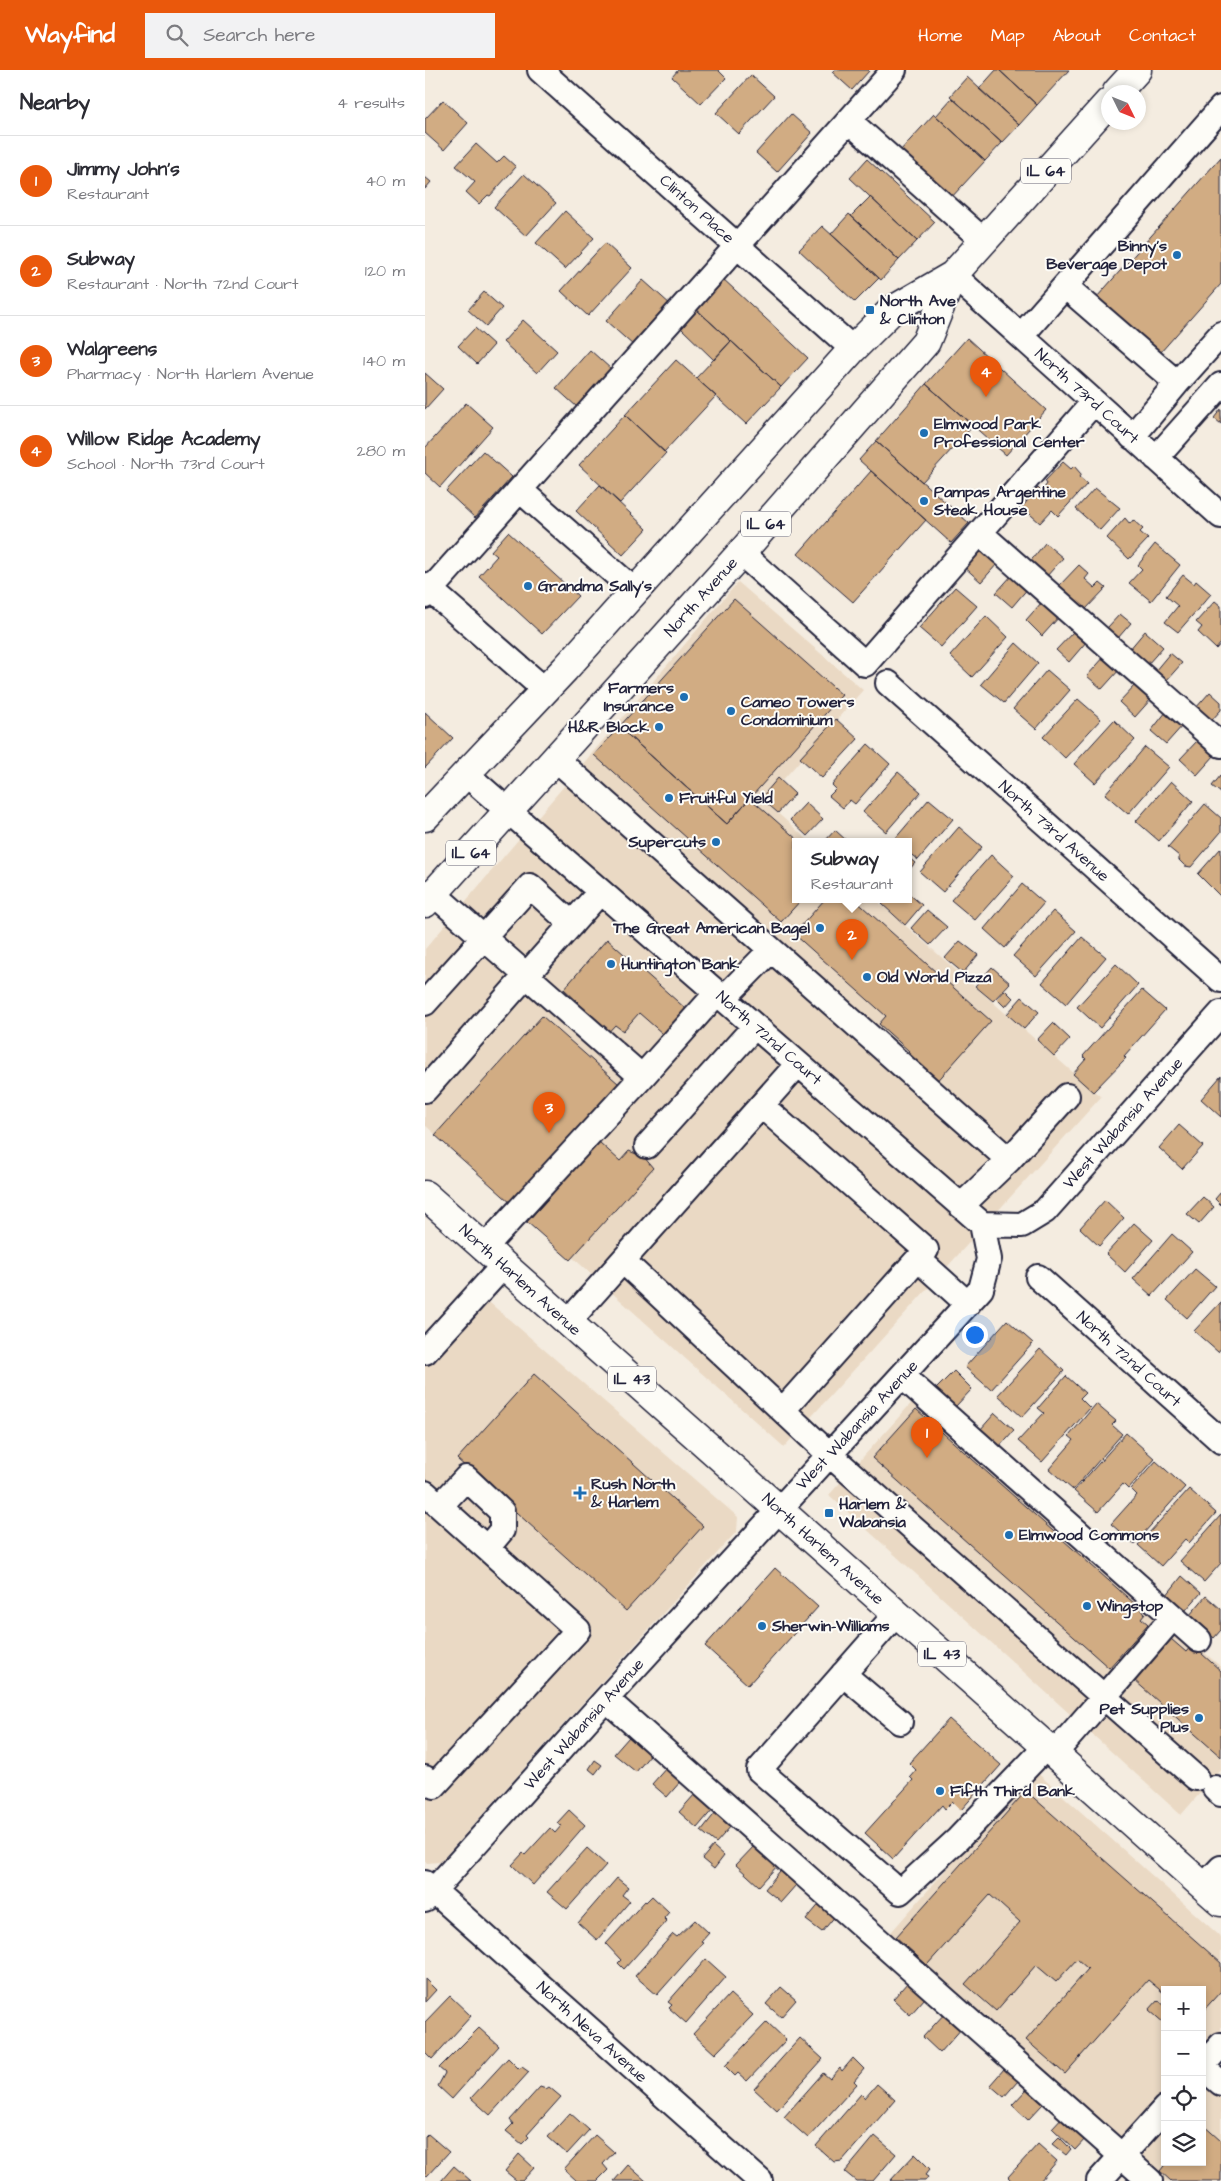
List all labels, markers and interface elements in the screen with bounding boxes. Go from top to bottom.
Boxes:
search box [145,13,495,58]
text: Wayfind [25,18,115,52]
icon: search [163,21,191,49]
text: Search here [203,22,315,49]
text: Home [918,23,963,48]
text: Map [991,23,1025,48]
text: About [1053,23,1101,48]
text: Contact [1129,23,1196,48]
north arrow [1101,85,1146,130]
text: Nearby [20,88,90,117]
text: 4 results [337,92,405,114]
text: Jimmy John's [67,156,180,183]
road number: IL 64 [1021,158,1071,184]
street label: Clinton Place [655,169,739,249]
text: 1 [35,170,37,192]
text: 40 m [365,170,405,192]
text: Restaurant [67,183,149,205]
place label: Binny's Beverage Depot [1046,235,1168,277]
text: Subway [67,246,135,273]
marker: Binny's Beverage Depot [1171,249,1183,261]
text: 2 [31,260,41,282]
text: 120 m [365,260,405,282]
text: Restaurant · North 72nd Court [67,273,298,295]
place label: North Ave & Clinton [879,290,956,330]
marker: North Ave & Clinton [864,304,876,316]
text: Walgreens [67,336,157,363]
street label: North 73rd Court [1030,343,1144,449]
text: 3 [32,350,40,372]
text: 140 m [363,350,405,372]
pin: 4 [970,356,1002,397]
text: Pharmacy · North Harlem Avenue [67,363,314,385]
place label: Elmwood Park Professional Center [934,413,1085,453]
text: Willow Ridge Academy [67,426,260,453]
marker: Elmwood Park Professional Center [918,427,930,439]
text: 4 [31,440,41,462]
text: 280 m [357,440,405,462]
text: School · North 73rd Court [67,453,265,475]
place label: Pampas Argentine Steak House [933,481,1066,521]
marker: Pampas Argentine Steak House [918,495,930,507]
road number: IL 64 [741,512,791,536]
street label: North Avenue [659,552,743,642]
place label: Grandma Sally's [538,575,652,598]
marker: Grandma Sally's [522,580,534,592]
place label: Farmers Insurance [604,677,674,717]
marker: Farmers Insurance [678,691,690,703]
place label: Cameo Towers Condominium [741,691,854,731]
marker: Cameo Towers Condominium [725,705,737,717]
place label: H&R Block [568,716,649,738]
marker: H&R Block [653,721,665,733]
street label: North 73rd Avenue [994,775,1114,887]
place label: Fruitful Yield [679,787,774,809]
marker: Fruitful Yield [663,792,675,804]
place label: Supercuts [627,831,706,853]
marker: Supercuts [710,836,722,848]
popup [792,838,912,903]
road number: IL 64 [446,840,496,866]
text: Subway [811,846,879,873]
text: Restaurant [811,873,893,895]
place label: The Great American Bagel [612,917,810,941]
pin: 2 [836,919,868,960]
marker: The Great American Bagel [814,922,826,934]
place label: Huntington Bank [621,953,739,977]
marker: Huntington Bank [605,958,617,970]
place label: Old World Pizza [877,966,992,988]
marker: Old World Pizza [861,971,873,983]
street label: North 72nd Court [711,986,827,1091]
street label: West Wabansia Avenue [1058,1052,1188,1193]
pin: 3 [533,1092,565,1133]
street label: North Harlem Avenue [454,1219,586,1341]
street label: North 72nd Court [1072,1306,1187,1412]
your location [962,1322,988,1348]
street label: West Wabansia Avenue [791,1355,923,1495]
road number: IL 43 [608,1366,656,1392]
pin: 1 [911,1417,943,1458]
place label: Rush North & Harlem [590,1473,676,1513]
marker: Rush North & Harlem [573,1486,587,1500]
street label: North Harlem Avenue [757,1488,889,1610]
place label: Harlem & Wabansia [838,1493,908,1533]
marker: Harlem & Wabansia [823,1507,835,1519]
place label: Elmwood Commons [1019,1524,1159,1546]
marker: Elmwood Commons [1003,1529,1015,1541]
place label: Wingstop [1096,1595,1163,1619]
marker: Wingstop [1081,1600,1093,1612]
place label: Sherwin-Williams [771,1615,890,1637]
marker: Sherwin-Williams [756,1620,768,1632]
road number: IL 43 [918,1642,966,1666]
street label: West Wabansia Avenue [519,1653,649,1794]
place label: Pet Supplies Plus [1099,1698,1189,1738]
marker: Pet Supplies Plus [1193,1712,1205,1724]
place label: Fifth Third Bank [950,1780,1075,1802]
marker: Fifth Third Bank [934,1785,946,1797]
street label: North Neva Avenue [532,1976,652,2088]
map controls [1161,1986,1206,2166]
button: + [1161,1986,1206,2031]
button: − [1161,2031,1206,2076]
button: locate [1161,2076,1206,2121]
button: layers [1161,2121,1206,2166]

